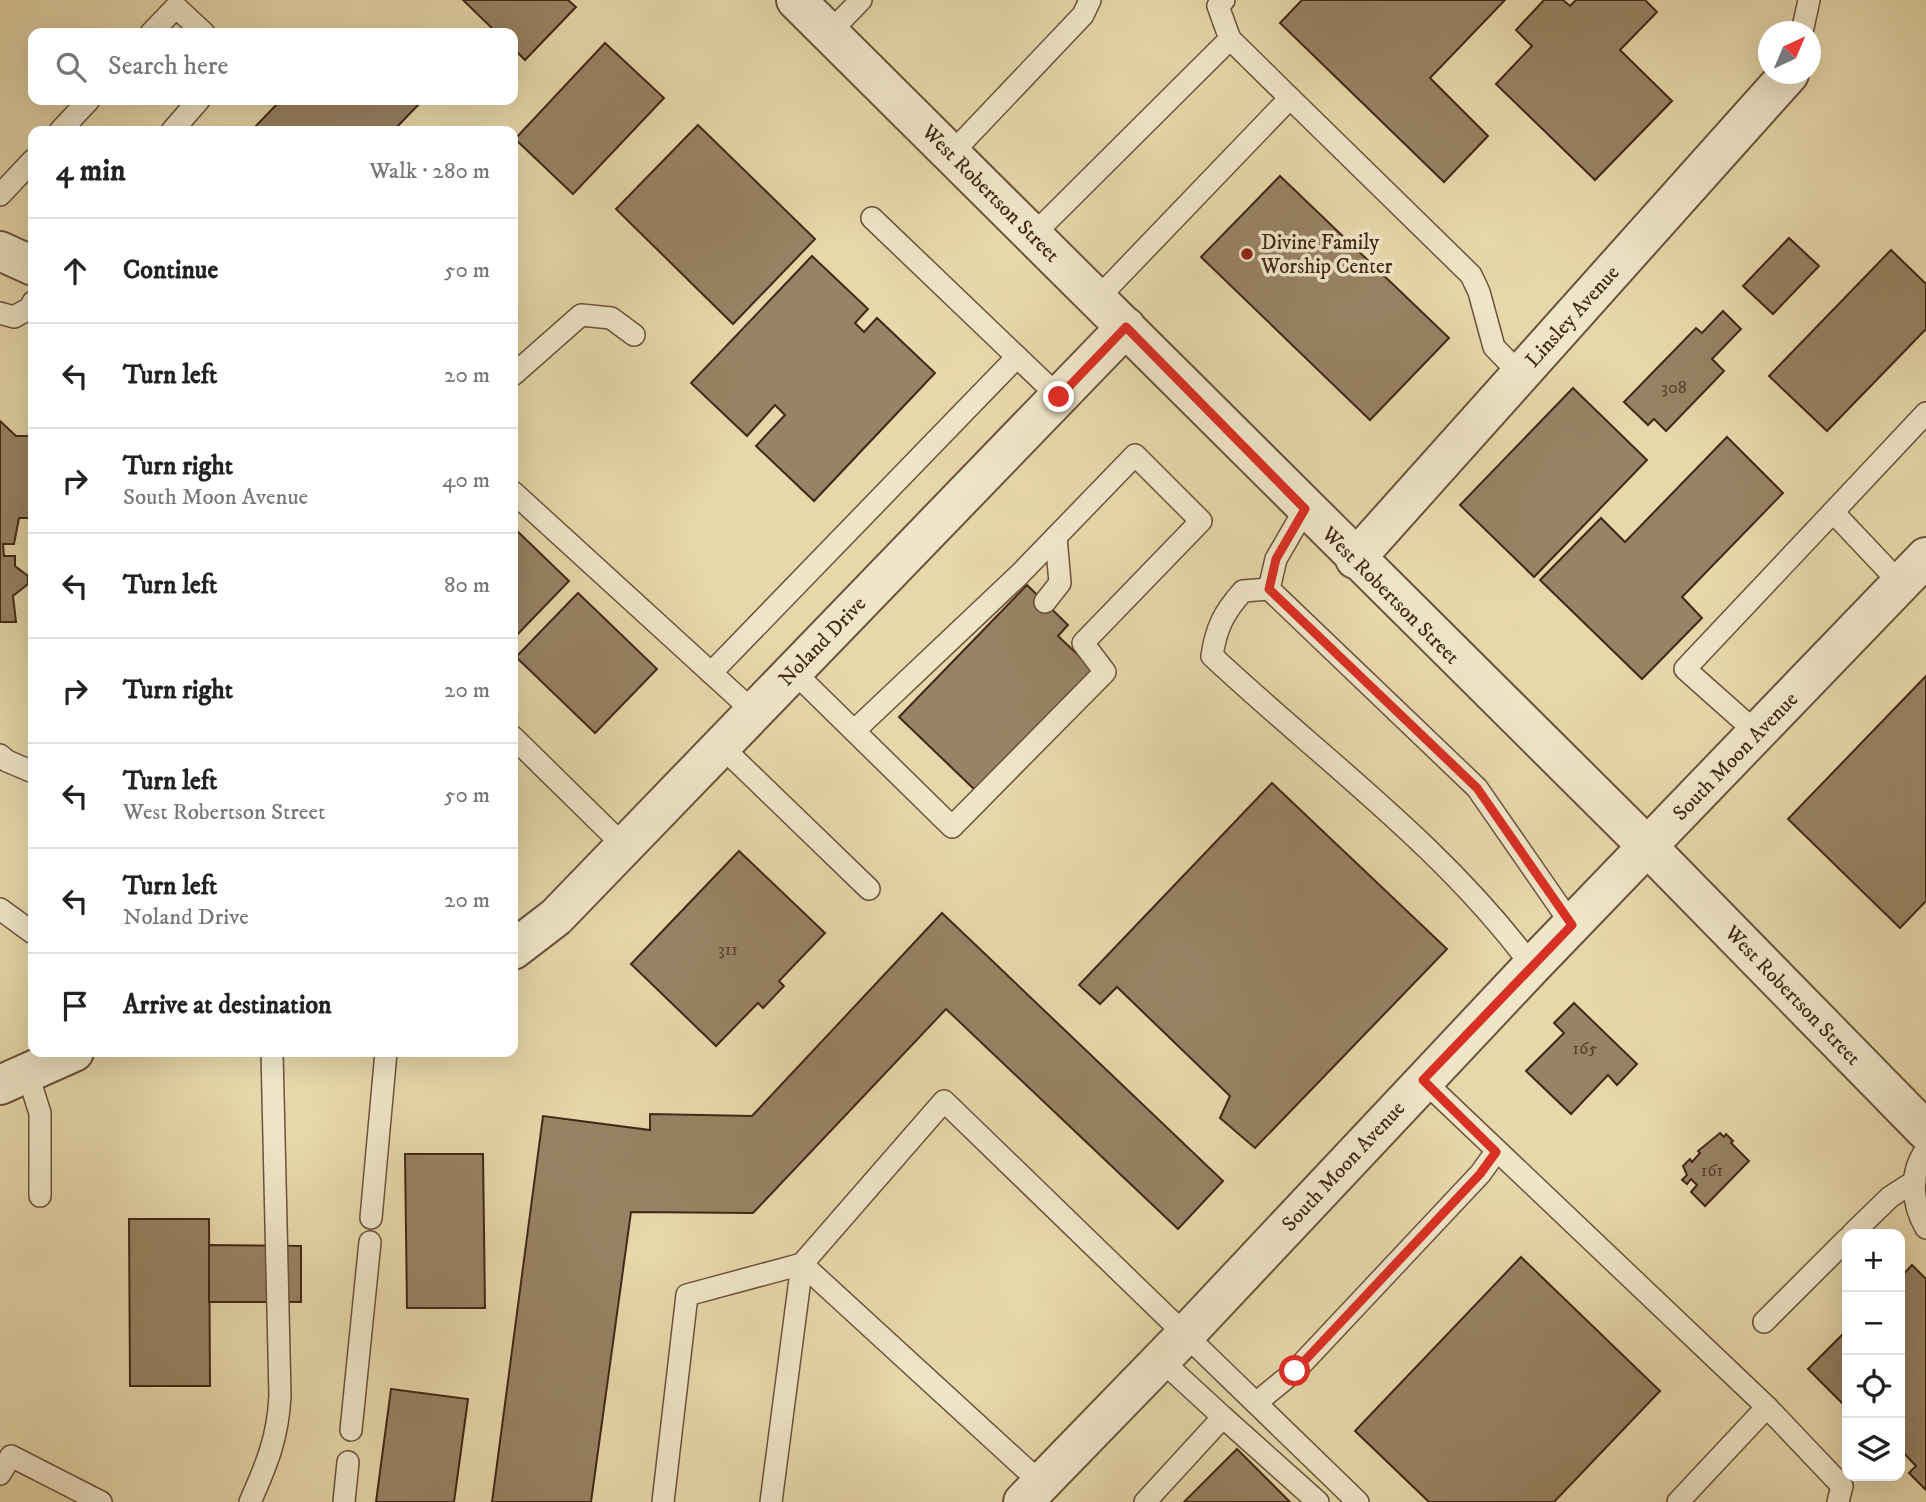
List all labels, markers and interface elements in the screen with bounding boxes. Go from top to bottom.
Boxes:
north arrow [1758,21,1821,84]
search box [28,28,518,105]
icon: search [52,48,90,86]
text: Search here [108,50,228,83]
street label: West Robertson Street [915,119,1065,268]
text: 4 min [56,153,126,190]
text: Walk · 280 m [369,157,490,186]
place label: Divine Family Worship Center [1260,230,1393,280]
marker: Divine Family Worship Center [1239,246,1255,262]
icon: ahead [56,252,94,290]
text: Continue [123,254,218,287]
text: 50 m [444,256,490,285]
street label: Linsley Avenue [1520,260,1626,373]
icon: left [56,357,94,395]
text: Turn left [123,359,217,392]
text: 20 m [444,361,490,390]
house number: 308 [1661,377,1687,399]
route end [1043,381,1074,412]
text: Turn right [123,450,233,483]
icon: right [56,462,94,500]
text: 40 m [442,466,490,495]
text: South Moon Avenue [123,483,308,512]
street label: West Robertson Street [1315,521,1465,670]
icon: left [56,567,94,605]
text: Turn left [123,569,217,602]
text: 80 m [444,571,490,600]
street label: Noland Drive [773,591,872,692]
icon: right [56,672,94,710]
text: Turn right [123,674,233,707]
text: 20 m [444,676,490,705]
street label: South Moon Avenue [1668,687,1804,826]
text: Turn left [123,765,217,798]
icon: left [56,777,94,815]
text: 50 m [444,781,490,810]
text: West Robertson Street [123,798,325,827]
text: Turn left [123,870,217,903]
icon: left [56,882,94,920]
text: 20 m [444,886,490,915]
text: Noland Drive [123,903,249,932]
street label: West Robertson Street [1718,920,1866,1071]
house number: 311 [718,939,738,961]
icon: arrive [56,987,94,1025]
text: Arrive at destination [123,989,332,1022]
house number: 165 [1573,1038,1597,1060]
street label: South Moon Avenue [1277,1096,1411,1237]
house number: 161 [1701,1160,1723,1182]
map controls [1842,1229,1905,1481]
button: + [1842,1229,1905,1292]
button: − [1842,1292,1905,1355]
route start [1279,1355,1310,1386]
button: locate [1842,1355,1905,1418]
button: layers [1842,1418,1905,1481]

